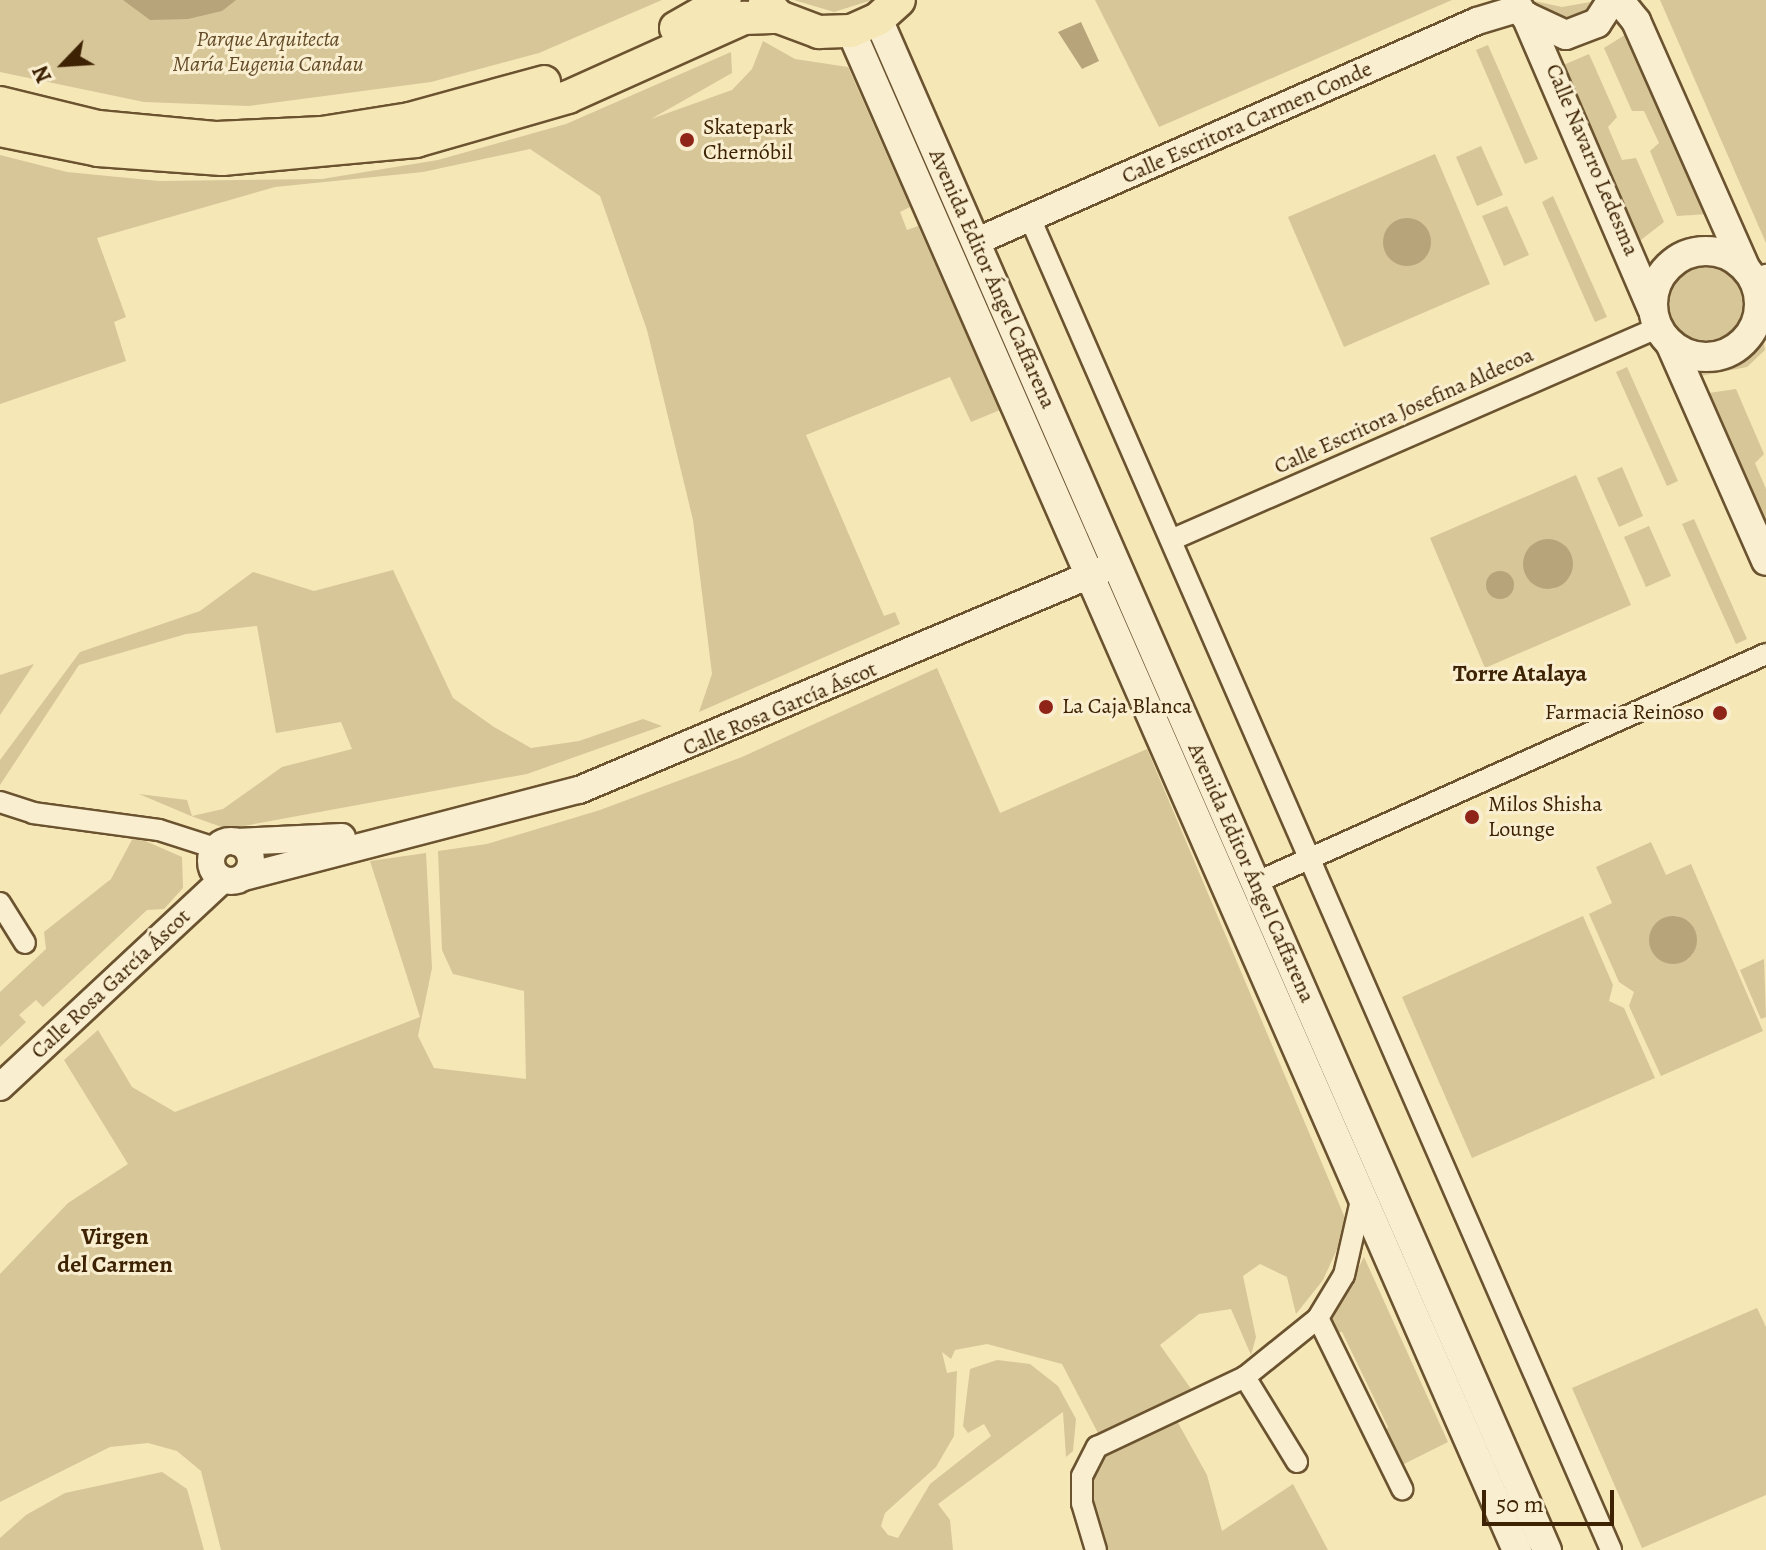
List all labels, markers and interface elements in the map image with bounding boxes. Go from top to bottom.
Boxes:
north arrow [24,24,104,104]
park label: Parque Arquitecta María Eugenia Candau [173,26,363,78]
street label: Calle Escritora Carmen Conde [1118,56,1376,190]
street label: Calle Navarro Ledesma [1540,60,1644,260]
text: N [25,61,59,88]
place label: Skatepark Chernóbil [703,114,794,166]
marker: Skatepark Chernóbil [678,131,696,149]
street label: Avenida Editor Ángel Caffarena [923,145,1061,413]
street label: Calle Escritora Josefina Aldecoa [1270,342,1538,480]
street label: Calle Rosa García Áscot [679,656,881,762]
district label: Torre Atalaya [1453,660,1587,688]
place label: La Caja Blanca [1062,694,1192,720]
marker: La Caja Blanca [1037,698,1055,716]
place label: Farmacia Reinoso [1545,700,1704,726]
marker: Farmacia Reinoso [1711,704,1729,722]
street label: Avenida Editor Ángel Caffarena [1182,739,1320,1007]
place label: Milos Shisha Lounge [1488,791,1602,842]
marker: Milos Shisha Lounge [1463,808,1481,826]
street label: Calle Rosa García Áscot [26,903,196,1065]
district label: Virgen del Carmen [57,1223,173,1279]
scale bar [1486,1474,1618,1524]
text: 50 m [1496,1488,1544,1520]

